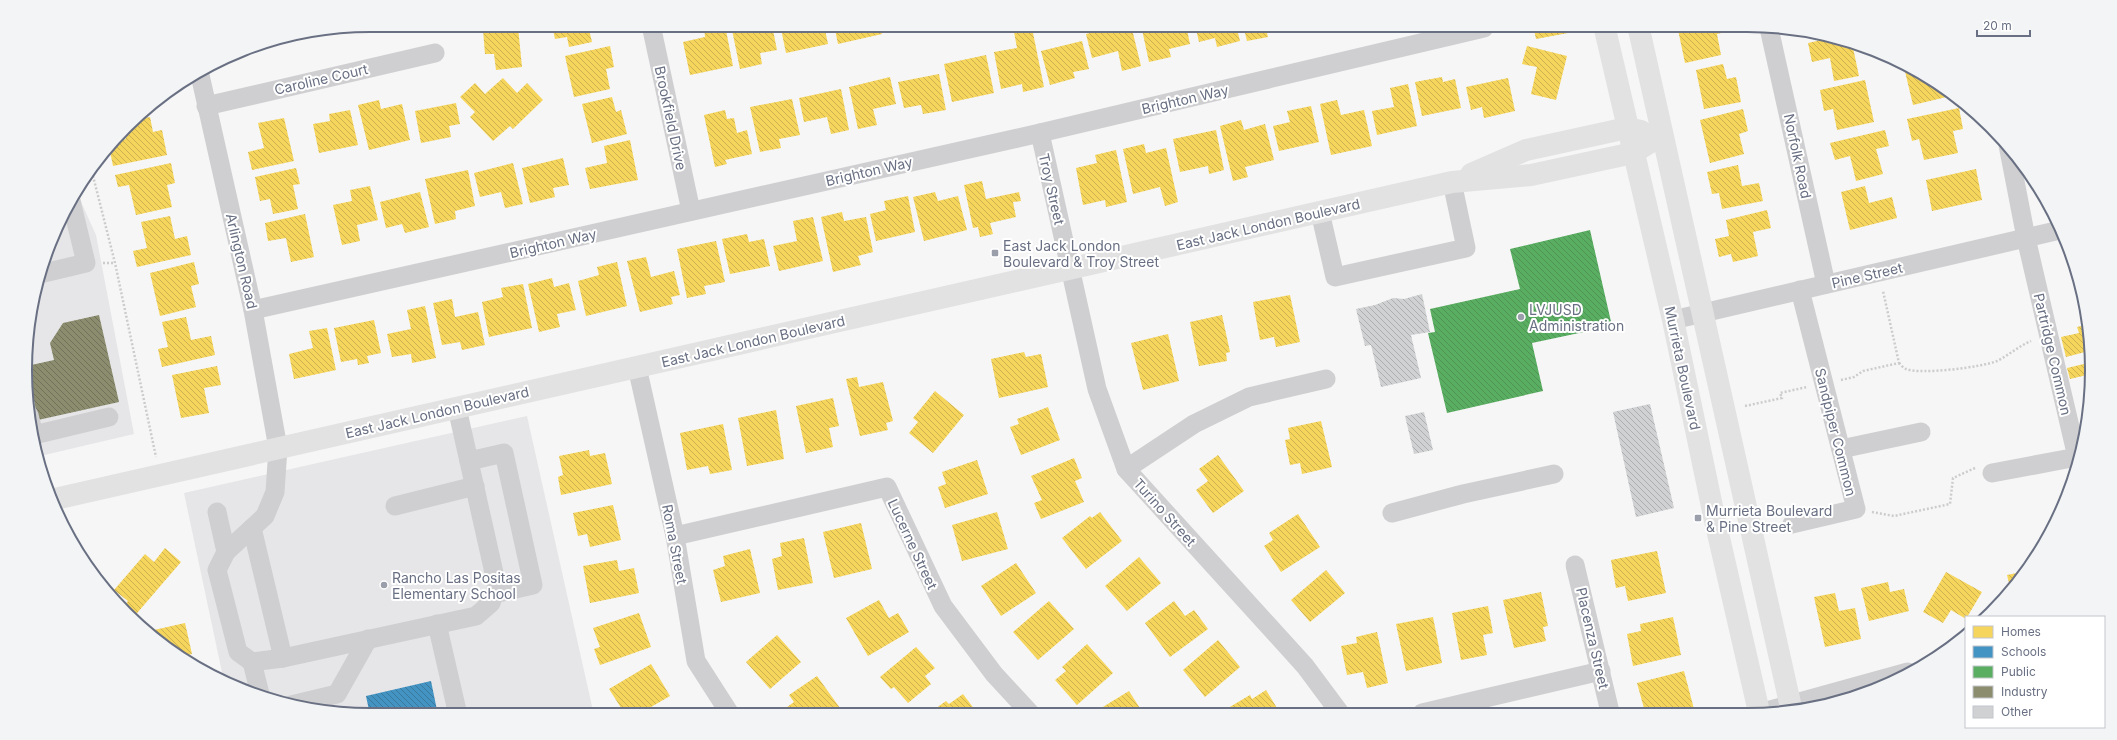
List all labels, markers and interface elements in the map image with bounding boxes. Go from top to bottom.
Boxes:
scale bar [1977,12,2030,38]
text: 20 m [1983,18,2012,33]
street label: Caroline Court [272,60,370,98]
street label: Brookfield Drive [652,64,690,172]
street label: Brighton Way [1140,81,1230,117]
street label: Norfolk Road [1781,112,1815,200]
street label: Troy Street [1036,152,1069,227]
street label: Brighton Way [824,153,914,189]
street label: East Jack London Boulevard [1175,195,1361,253]
street label: Arlington Road [223,212,261,310]
street label: Brighton Way [508,225,598,261]
place label: East Jack London Boulevard & Troy Street [1003,237,1159,270]
marker: East Jack London Boulevard & Troy Street [990,248,1000,258]
street label: Pine Street [1830,259,1904,291]
street label: Partridge Common [2031,291,2075,417]
place label: LVJUSD Administration [1529,301,1624,334]
street label: Murrieta Boulevard [1662,304,1704,432]
street label: East Jack London Boulevard [660,312,846,370]
marker: LVJUSD Administration [1516,312,1526,322]
street label: Sandpiper Common [1812,366,1860,498]
street label: East Jack London Boulevard [344,383,530,441]
street label: Turino Street [1130,475,1200,550]
street label: Lucerne Street [885,496,942,592]
place label: Murrieta Boulevard & Pine Street [1706,502,1832,535]
street label: Roma Street [659,503,691,586]
marker: Murrieta Boulevard & Pine Street [1693,513,1703,523]
place label: Rancho Las Positas Elementary School [392,569,521,602]
marker: Rancho Las Positas Elementary School [379,580,389,590]
street label: Placenza Street [1573,586,1613,691]
legend [1965,616,2105,728]
text: Homes [2001,624,2041,639]
text: Schools [2001,644,2046,659]
text: Public [2001,664,2036,679]
text: Industry [2001,684,2048,699]
text: Other [2001,704,2033,719]

